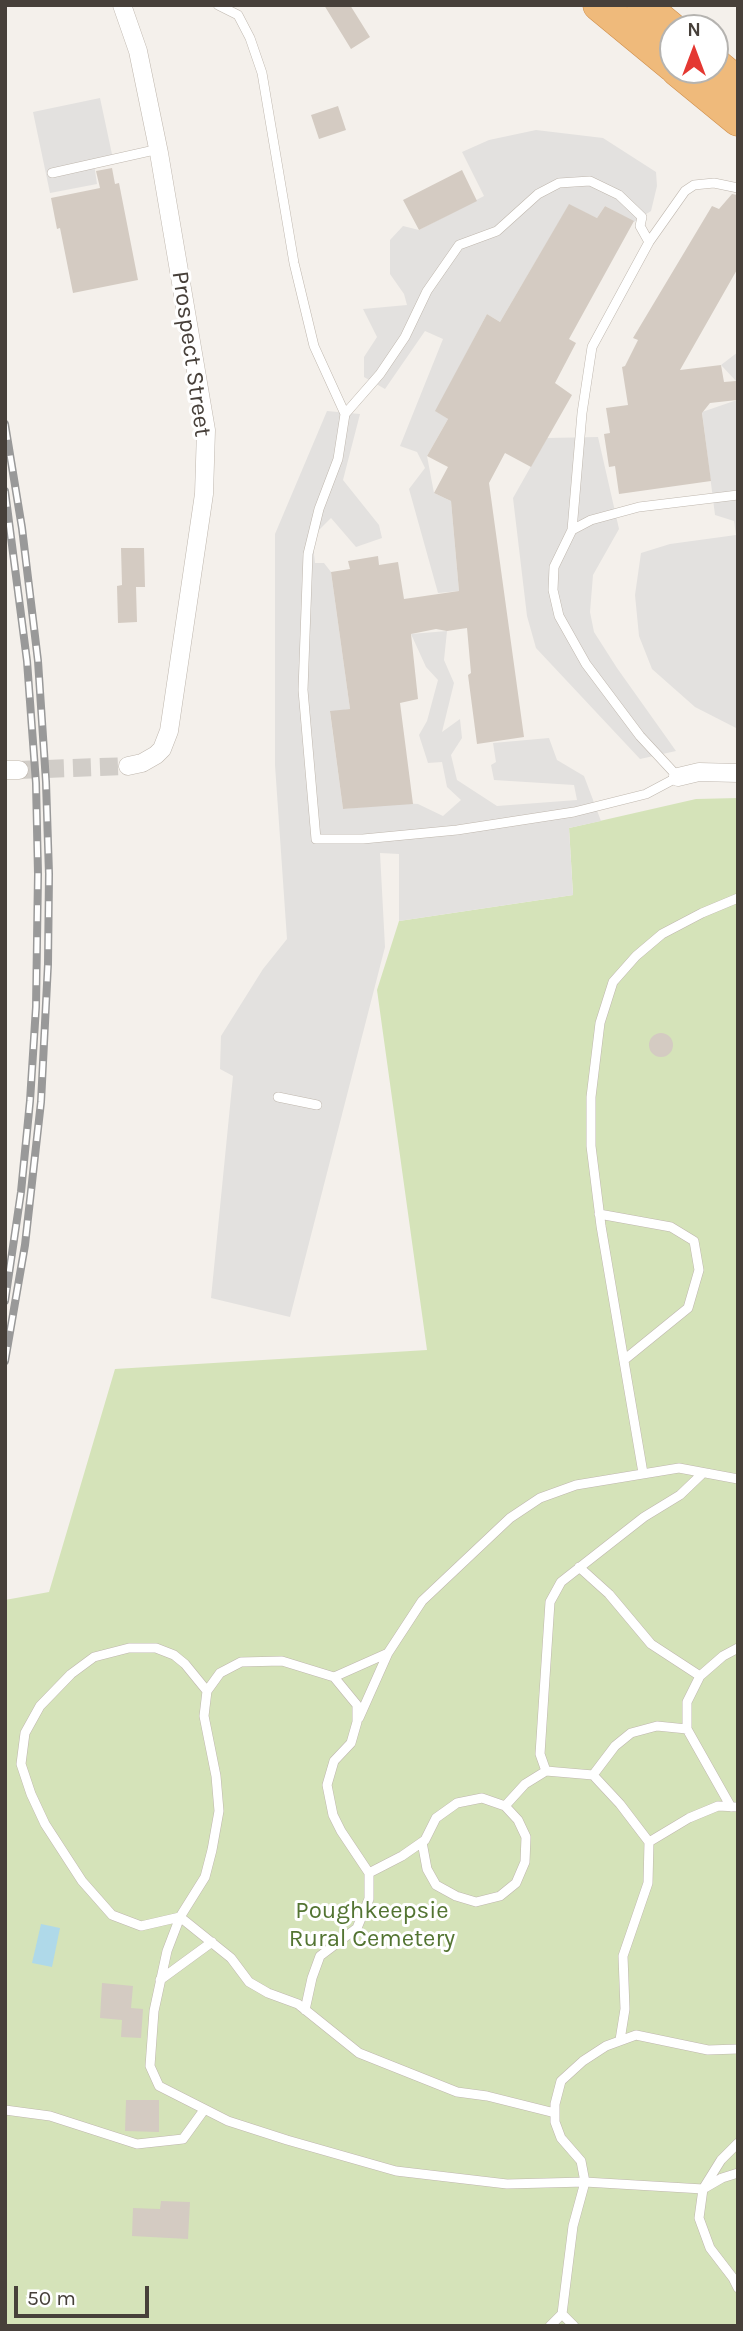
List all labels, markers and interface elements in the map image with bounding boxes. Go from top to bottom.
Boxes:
north arrow [659,14,729,84]
text: N [687,19,701,41]
street label: Prospect Street [165,269,217,439]
park label: Poughkeepsie Rural Cemetery [289,1897,455,1953]
scale bar [18,2272,152,2316]
text: 50 m [27,2286,76,2310]

